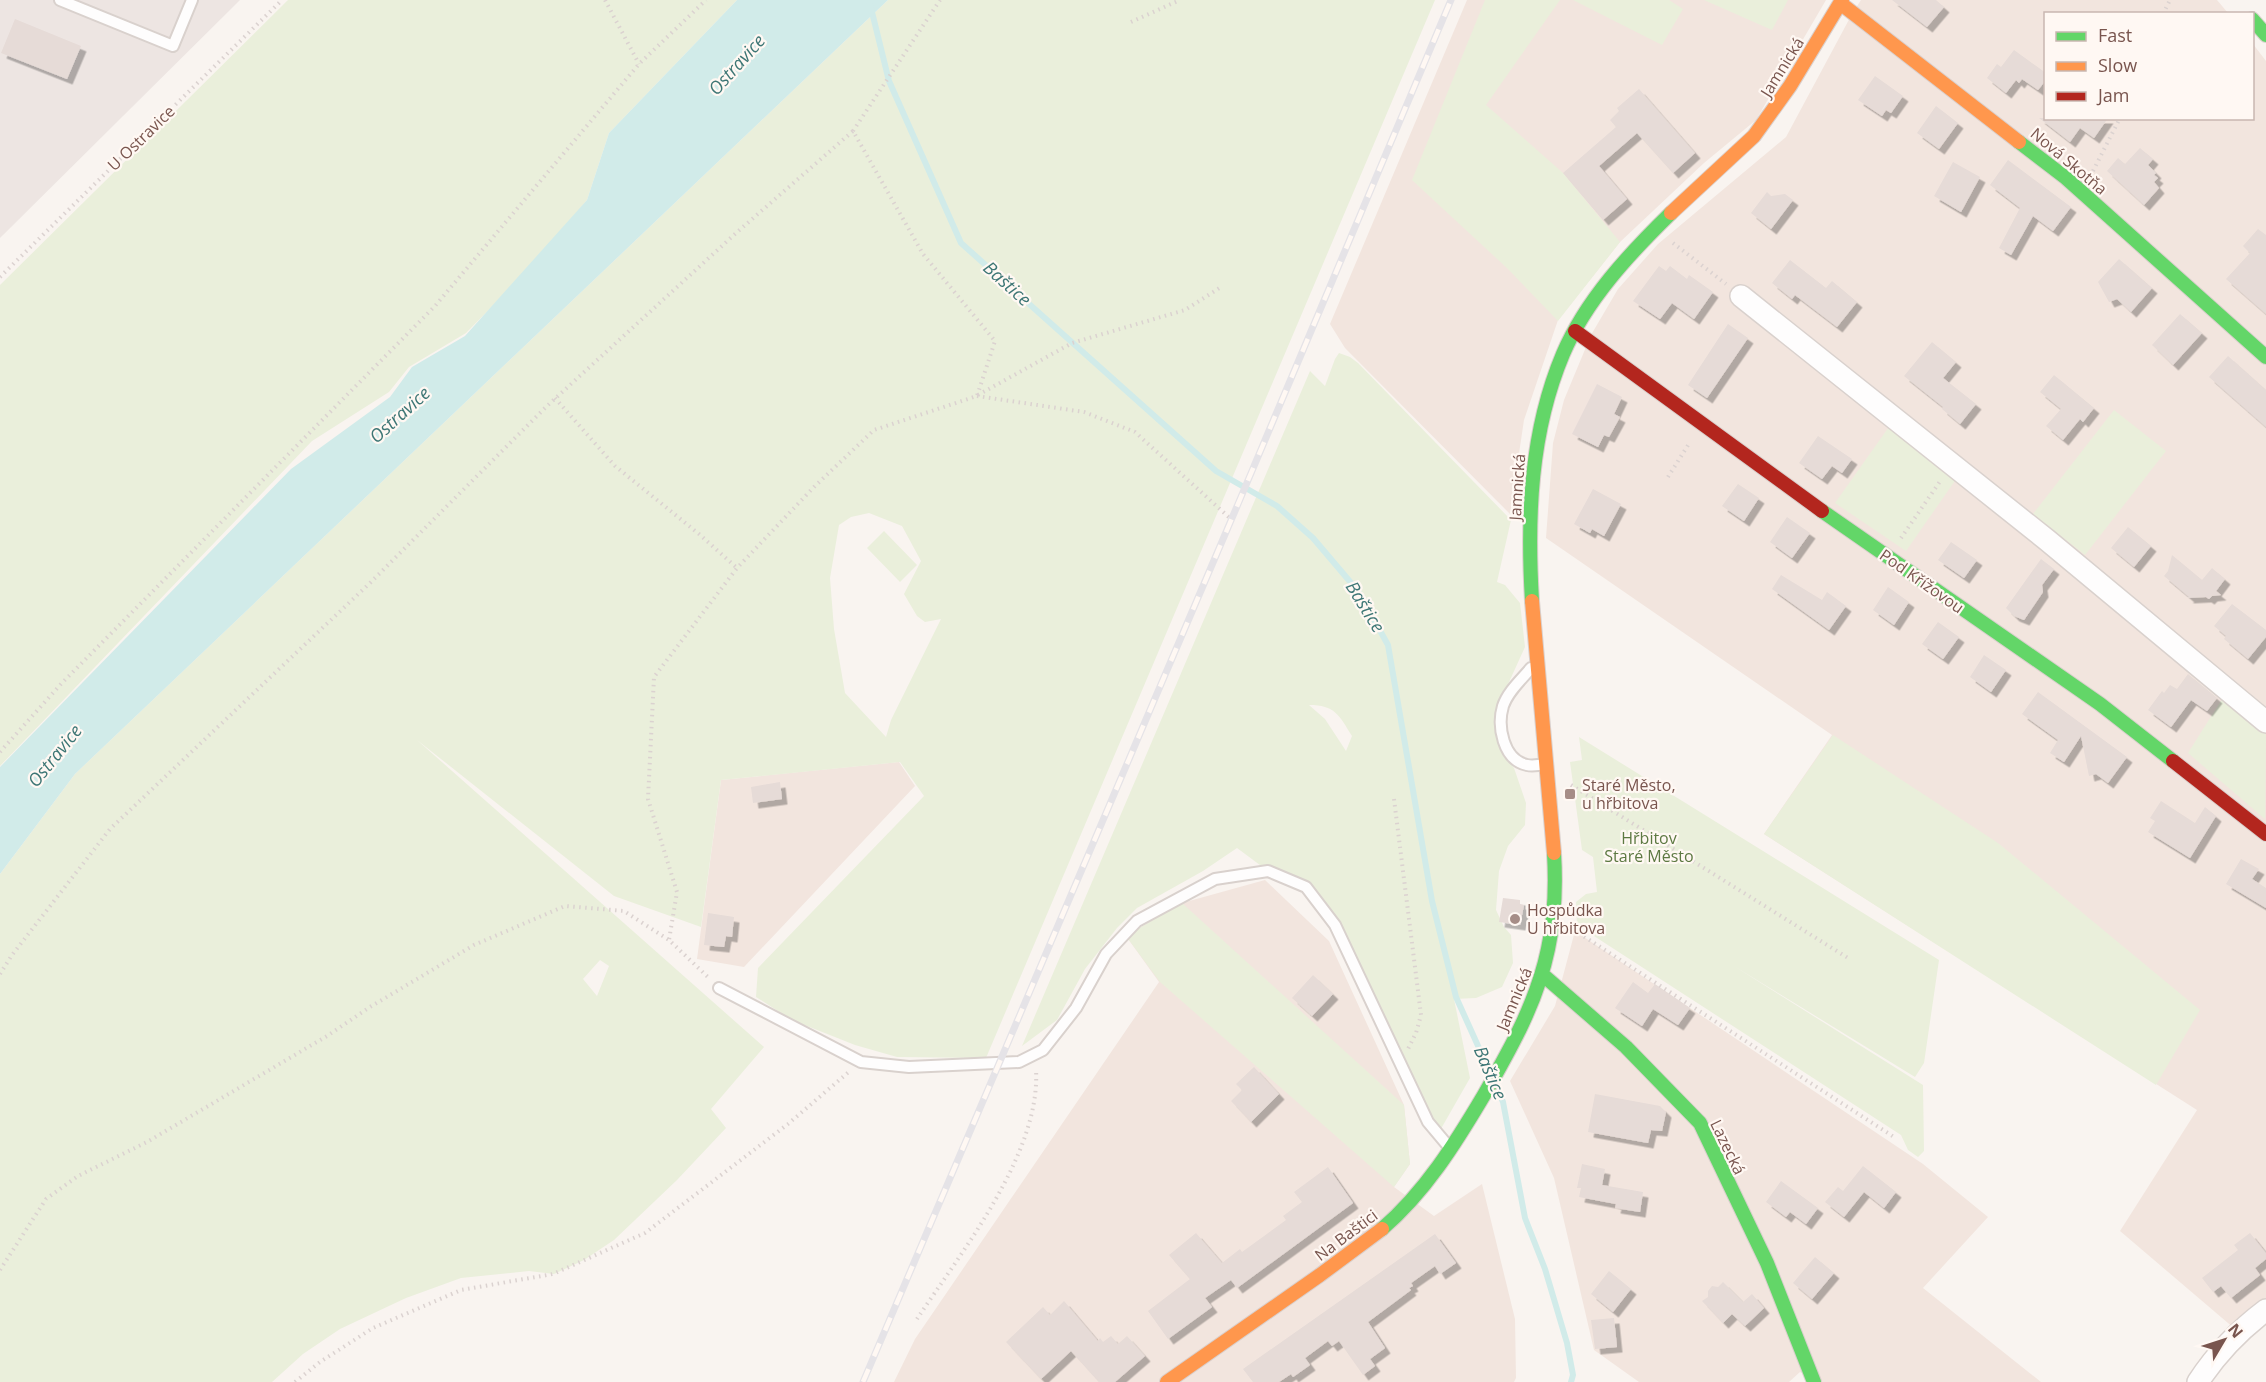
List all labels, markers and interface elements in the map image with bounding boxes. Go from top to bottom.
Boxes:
legend [2044,12,2254,120]
text: Fast [2098,23,2132,47]
water label: Ostravice [703,29,770,100]
street label: Jamnická [1754,33,1809,103]
text: Slow [2098,53,2137,77]
text: Jam [2096,83,2130,107]
street label: U Ostravice [103,100,179,176]
street label: Nová Skotňa [2026,122,2112,200]
water label: Baštice [979,255,1037,311]
water label: Ostravice [364,381,435,448]
street label: Jamnická [1504,453,1530,523]
street label: Pod Křížovou [1876,544,1968,618]
water label: Baštice [1341,576,1391,637]
water label: Ostravice [22,719,87,792]
place label: Staré Město, u hřbitova [1582,774,1676,814]
marker: Staré Město, u hřbitova [1563,787,1577,801]
park label: Hřbitov Staré Město [1604,827,1694,867]
place label: Hospůdka U hřbitova [1527,899,1605,939]
marker: Hospůdka U hřbitova [1508,912,1522,926]
street label: Jamnická [1490,964,1537,1036]
water label: Baštice [1469,1042,1513,1103]
street label: Lazecká [1705,1116,1751,1178]
street label: Na Baštici [1310,1204,1382,1266]
north arrow [2194,1310,2254,1370]
text: N [2223,1319,2248,1343]

